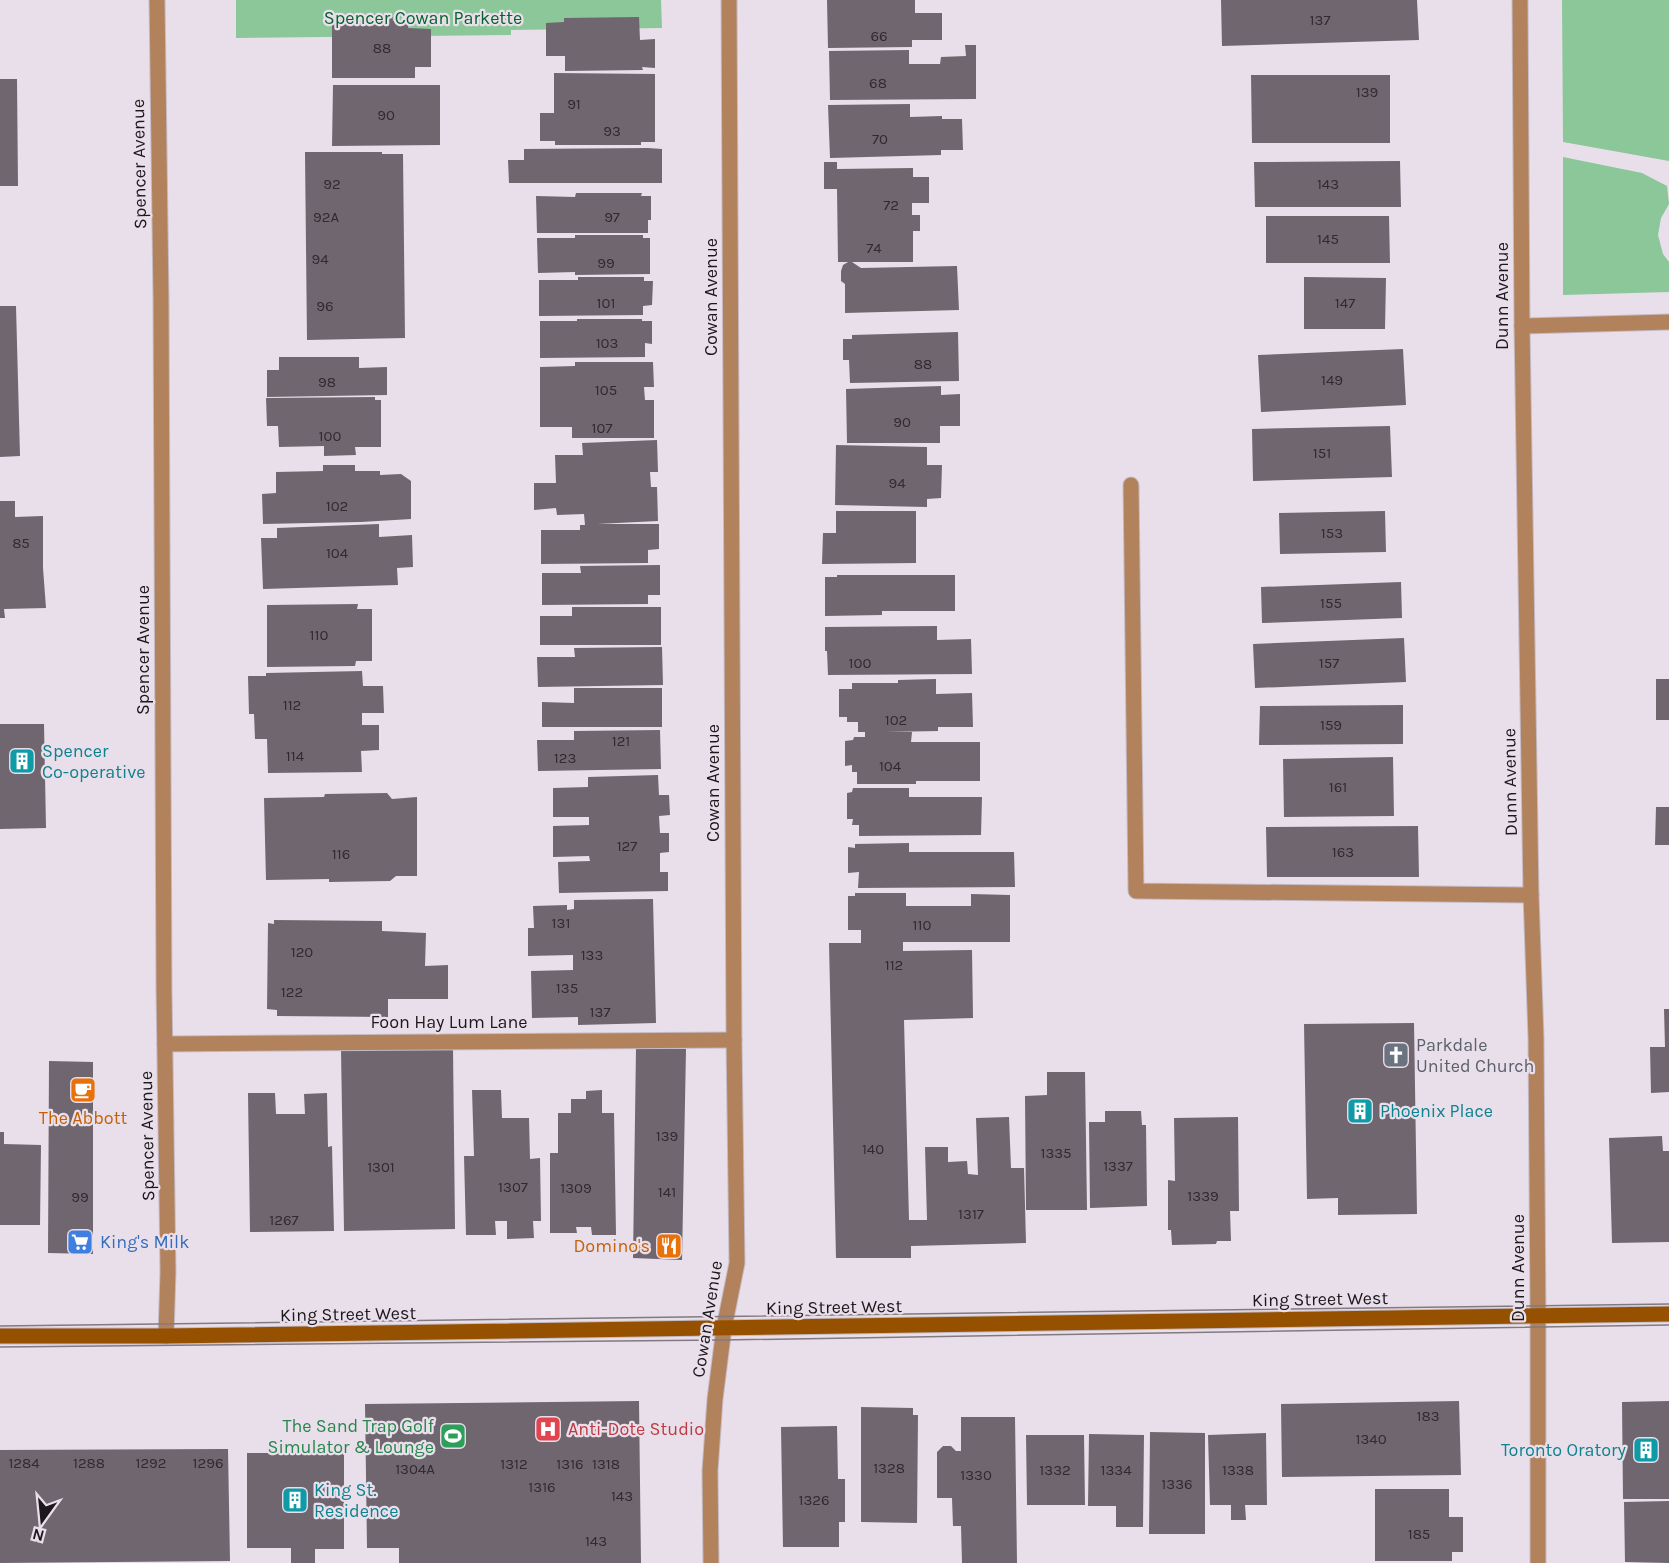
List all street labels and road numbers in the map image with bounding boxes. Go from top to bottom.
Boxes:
street label: Spencer Avenue [127,99,151,229]
street label: Cowan Avenue [700,238,722,356]
street label: Dunn Avenue [1491,242,1513,350]
street label: Spencer Avenue [132,585,154,715]
street label: Cowan Avenue [702,724,724,842]
street label: Dunn Avenue [1498,728,1522,836]
street label: Foon Hay Lum Lane [370,1011,528,1033]
street label: Spencer Avenue [135,1071,159,1201]
street label: Dunn Avenue [1507,1214,1529,1322]
street label: Cowan Avenue [687,1259,727,1379]
street label: King Street West [1252,1287,1389,1311]
street label: King Street West [766,1295,903,1319]
street label: King Street West [280,1302,417,1326]

